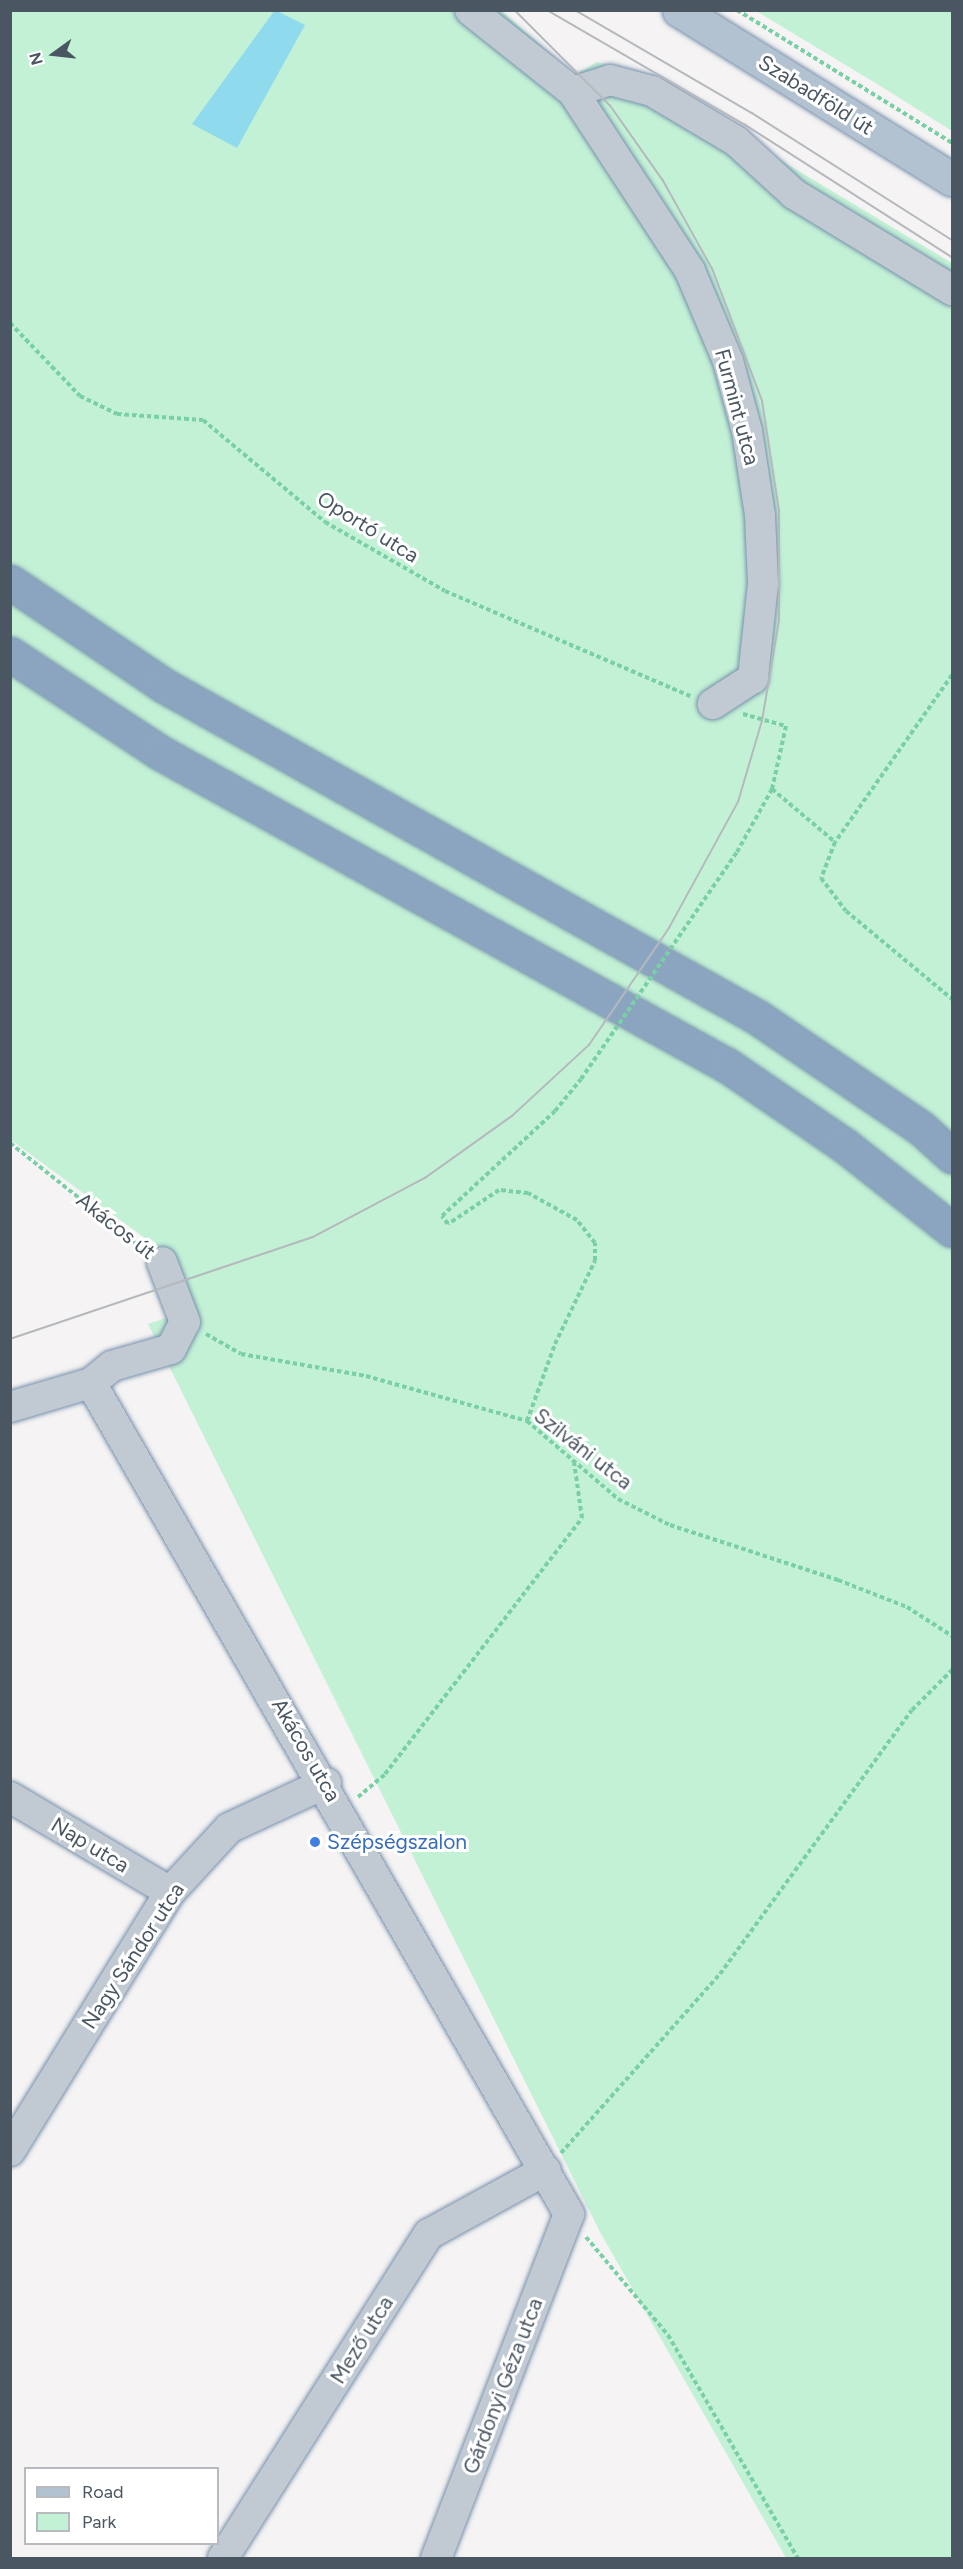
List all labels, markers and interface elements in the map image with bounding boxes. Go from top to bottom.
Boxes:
north arrow [24,24,84,84]
text: N [25,50,47,67]
street label: Szabadföld út [754,50,878,140]
street label: Furmint utca [709,346,765,468]
street label: Oportó utca [313,486,423,568]
street label: Akácos út [72,1187,160,1265]
street label: Szilváni utca [529,1403,637,1495]
street label: Akácos utca [266,1694,346,1806]
street label: Nap utca [47,1812,133,1878]
place label: Szépségszalon [327,1829,467,1855]
marker: Szépségszalon [308,1835,322,1849]
street label: Nagy Sándor utca [76,1878,190,2034]
street label: Mező utca [325,2292,399,2388]
street label: Gárdonyi Géza utca [458,2295,548,2477]
legend [24,2467,219,2545]
text: Road [82,2481,123,2503]
text: Park [82,2511,116,2533]

